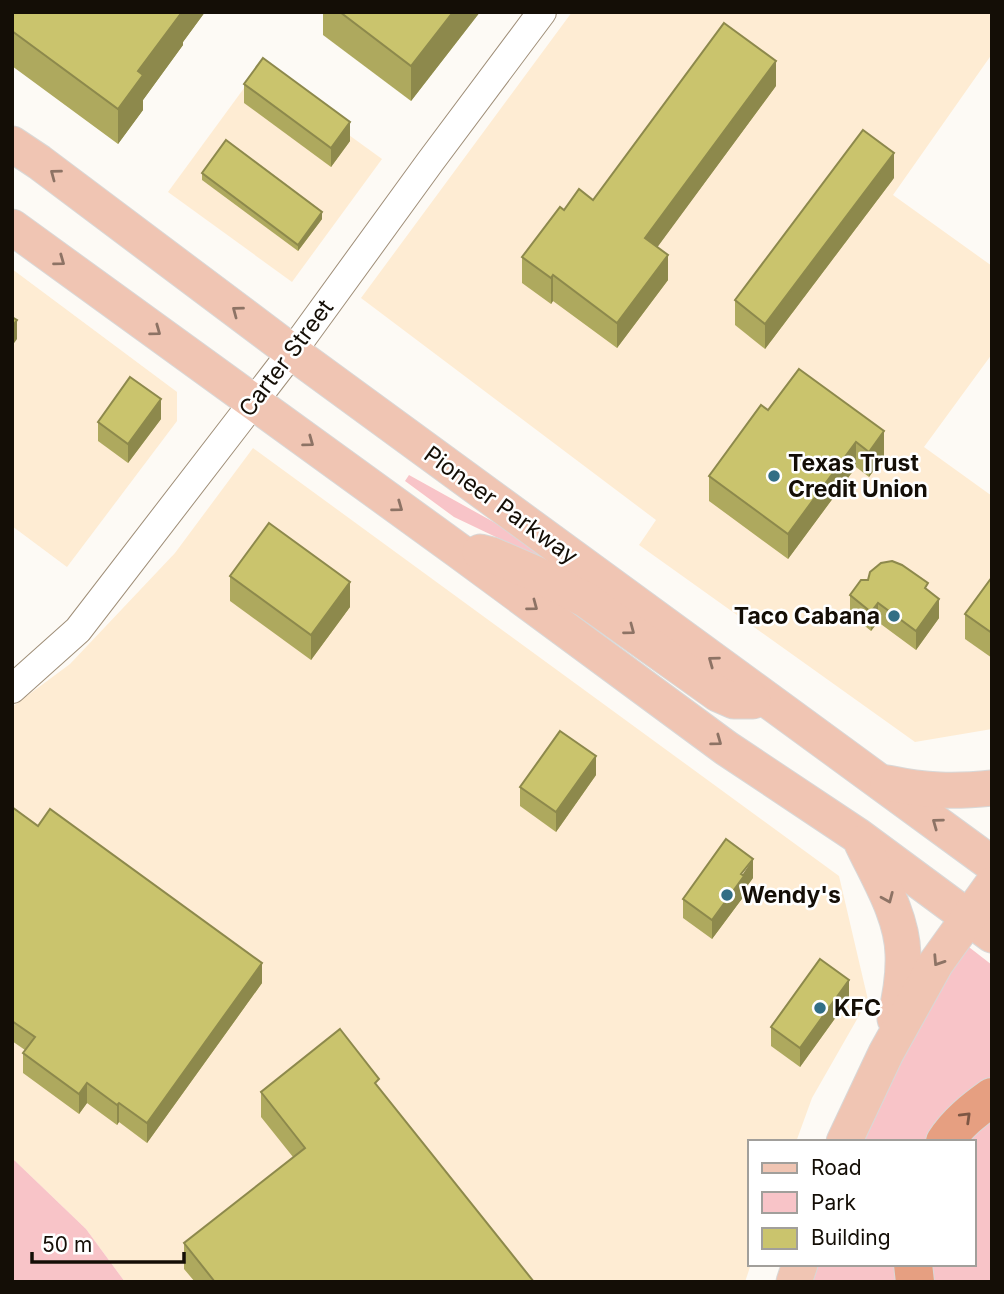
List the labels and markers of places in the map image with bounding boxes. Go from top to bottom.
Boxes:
place label: Texas Trust Credit Union [788,449,928,503]
marker: Texas Trust Credit Union [766,468,782,484]
place label: Taco Cabana [734,602,880,630]
marker: Taco Cabana [886,608,902,624]
place label: Wendy's [741,881,841,909]
marker: Wendy's [719,887,735,903]
place label: KFC [834,994,881,1022]
marker: KFC [812,1000,828,1016]

